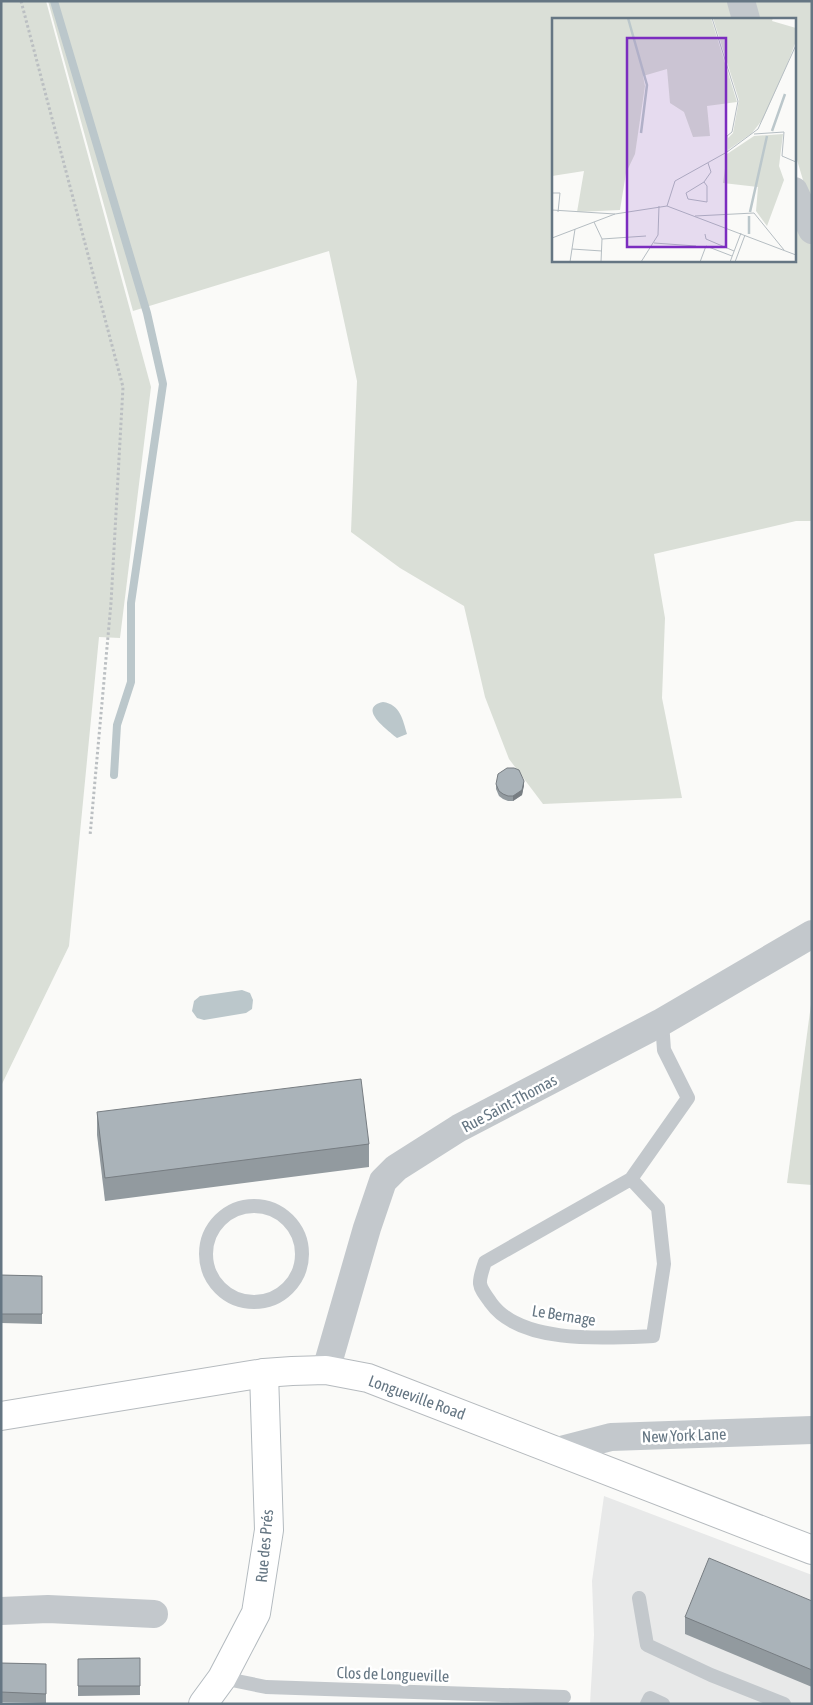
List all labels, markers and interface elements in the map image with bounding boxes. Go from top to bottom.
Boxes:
inset map [552,18,796,261]
street label: Rue Saint-Thomas [458,1070,560,1136]
street label: Le Bernage [531,1301,597,1330]
street label: Longueville Road [366,1371,468,1424]
street label: New York Lane [641,1425,727,1445]
street label: Rue des Prés [252,1508,276,1583]
street label: Clos de Longueville [336,1663,450,1686]

